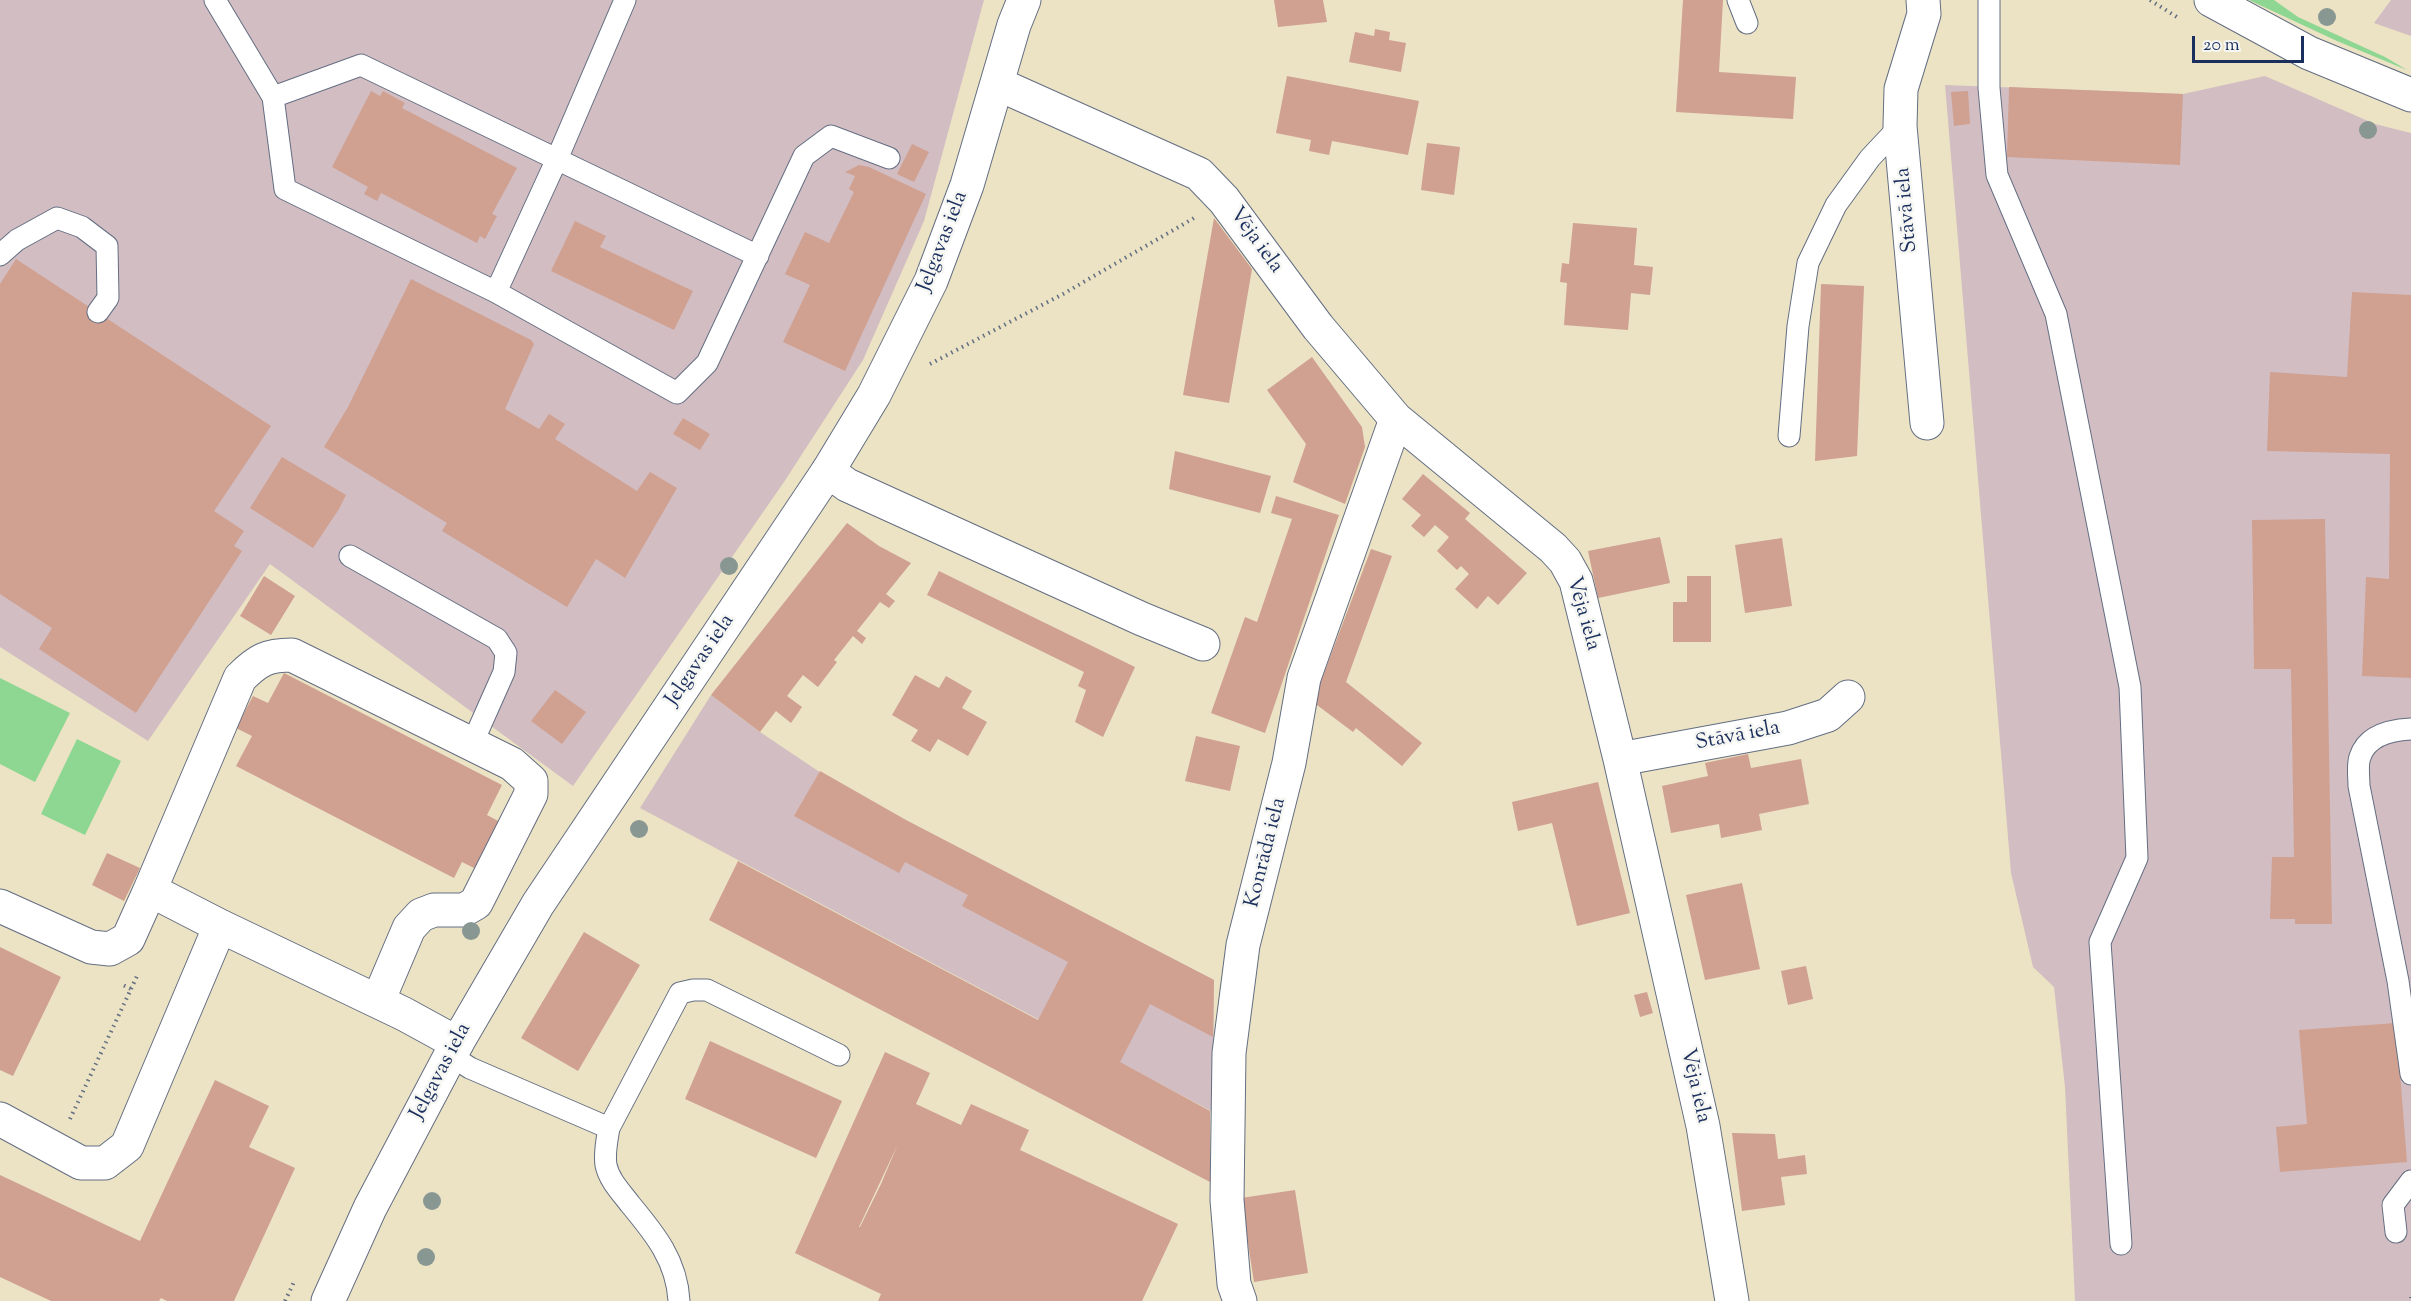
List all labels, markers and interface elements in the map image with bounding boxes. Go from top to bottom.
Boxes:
scale bar [2195,24,2308,62]
text: 20 m [2203,33,2240,59]
street label: Stāvā iela [1892,166,1924,254]
street label: Jelgavas iela [913,188,975,296]
street label: Vēja iela [1223,203,1287,279]
street label: Vēja iela [1559,574,1605,654]
street label: Jelgavas iela [661,610,741,712]
street label: Stāvā iela [1694,716,1782,758]
street label: Konrāda iela [1241,795,1293,911]
street label: Jelgavas iela [406,1019,478,1125]
street label: Vēja iela [1673,1046,1715,1126]

